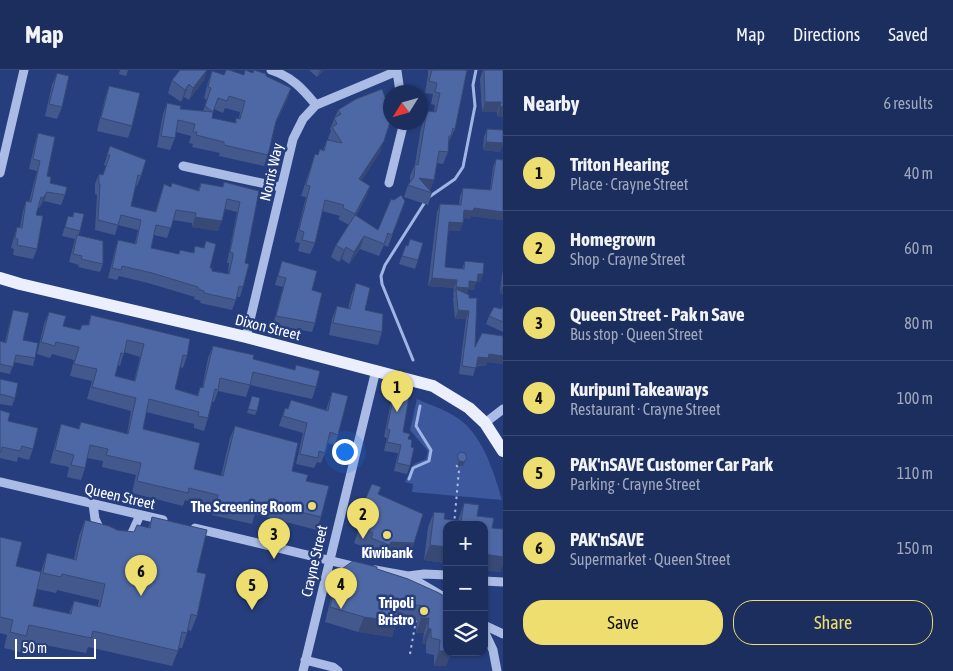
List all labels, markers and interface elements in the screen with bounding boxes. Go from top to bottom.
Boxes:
text: Map [25,21,64,48]
text: Map [736,24,765,45]
text: Directions [793,24,860,45]
text: Saved [888,24,928,45]
north arrow [383,85,428,130]
text: Nearby [523,91,579,115]
text: 6 results [883,94,933,112]
street label: Norris Way [256,141,286,203]
text: Triton Hearing [570,153,669,175]
text: 1 [535,164,543,182]
text: 40 m [904,164,933,182]
text: Place · Crayne Street [570,175,688,193]
text: Homegrown [570,228,655,250]
text: 2 [535,239,543,257]
text: 60 m [904,239,933,257]
text: Shop · Crayne Street [570,250,685,268]
text: Queen Street - Pak n Save [570,303,745,325]
street label: Dixon Street [233,311,303,343]
text: 3 [535,314,543,332]
text: 80 m [904,314,933,332]
text: Bus stop · Queen Street [570,325,703,343]
pin: 1 [381,371,413,412]
text: Kuripuni Takeaways [570,378,708,400]
text: 4 [535,389,543,407]
text: 100 m [897,389,933,407]
text: Restaurant · Crayne Street [570,400,721,418]
your location [332,439,358,465]
text: PAK'nSAVE Customer Car Park [570,453,773,475]
text: 5 [535,464,543,482]
text: 110 m [897,464,933,482]
text: Parking · Crayne Street [570,475,700,493]
street label: Queen Street [83,480,157,512]
place label: The Screening Room [191,498,302,515]
pin: 2 [347,498,379,539]
marker: The Screening Room [306,500,318,512]
pin: 3 [258,518,290,559]
map controls [443,521,488,656]
button: + [443,521,488,566]
street label: Crayne Street [297,523,331,599]
text: PAK'nSAVE [570,528,644,550]
marker: Kiwibank [381,529,393,541]
text: 6 [535,539,543,557]
text: 150 m [897,539,933,557]
place label: Kiwibank [361,544,413,561]
text: Supermarket · Queen Street [570,550,731,568]
pin: 6 [125,555,157,596]
button: − [443,566,488,611]
pin: 4 [325,568,357,609]
pin: 5 [236,569,268,610]
place label: Tripoli Bristro [378,594,414,628]
button: Save [523,600,723,645]
button: Share [733,600,933,645]
marker: Tripoli Bristro [418,605,430,617]
button: layers [443,611,488,656]
scale bar [15,636,96,659]
text: 50 m [22,640,47,656]

